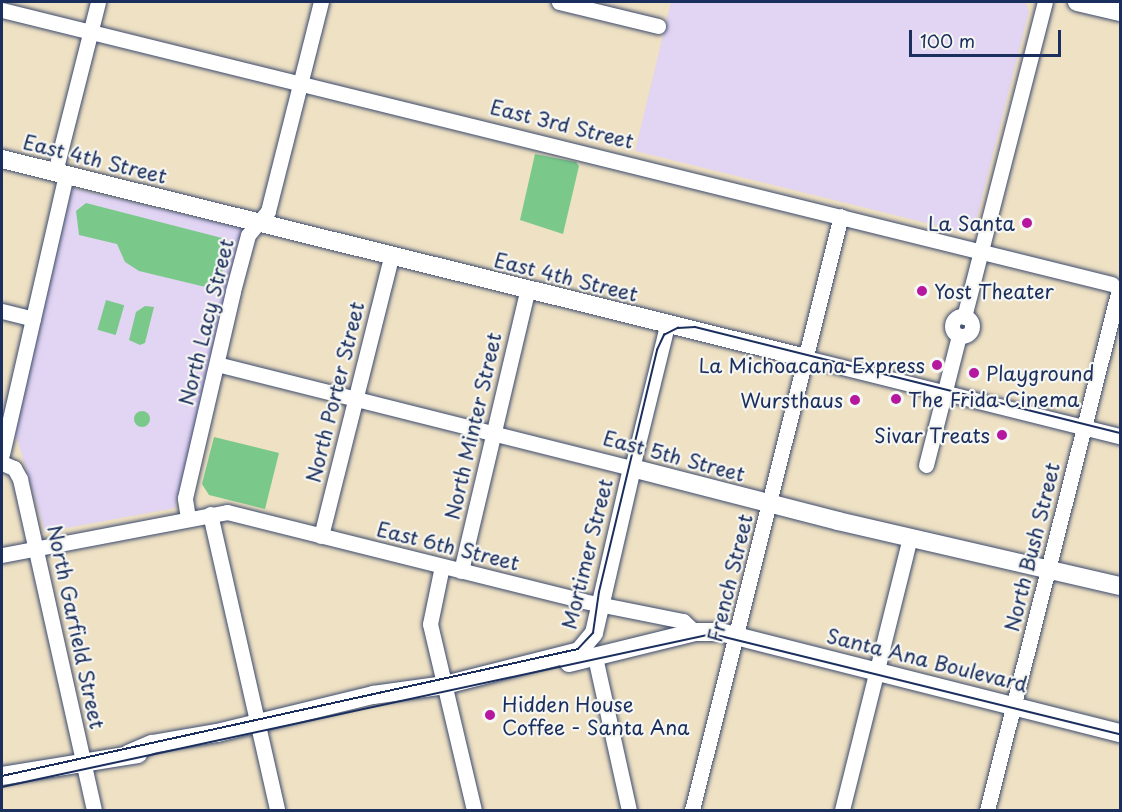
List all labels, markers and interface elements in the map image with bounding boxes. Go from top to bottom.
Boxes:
scale bar [912,18,1064,56]
text: 100 m [920,27,975,54]
street label: East 3rd Street [487,94,637,154]
street label: East 4th Street [21,130,169,188]
place label: La Santa [927,211,1015,235]
marker: La Santa [1020,216,1034,230]
street label: North Lacy Street [174,235,238,409]
street label: East 4th Street [492,248,640,306]
place label: Yost Theater [934,279,1054,303]
marker: Yost Theater [915,284,929,298]
street label: North Porter Street [301,298,369,486]
street label: North Minter Street [440,329,506,523]
place label: La Michoacana Express [698,353,925,377]
marker: La Michoacana Express [930,358,944,372]
place label: Playground [986,361,1094,385]
marker: Playground [967,366,981,380]
place label: The Frida Cinema [908,387,1080,411]
place label: Wursthaus [740,388,843,412]
marker: The Frida Cinema [889,392,903,406]
marker: Wursthaus [848,393,862,407]
place label: Sivar Treats [874,423,990,447]
street label: East 5th Street [600,425,748,487]
marker: Sivar Treats [995,428,1009,442]
street label: North Bush Street [999,459,1065,635]
street label: Mortimer Street [556,475,618,633]
street label: French Street [703,512,757,644]
street label: East 6th Street [373,516,523,576]
street label: North Garfield Street [43,523,109,731]
street label: Santa Ana Boulevard [824,624,1030,696]
place label: Hidden House Coffee - Santa Ana [502,692,692,739]
marker: Hidden House Coffee - Santa Ana [483,708,497,722]

